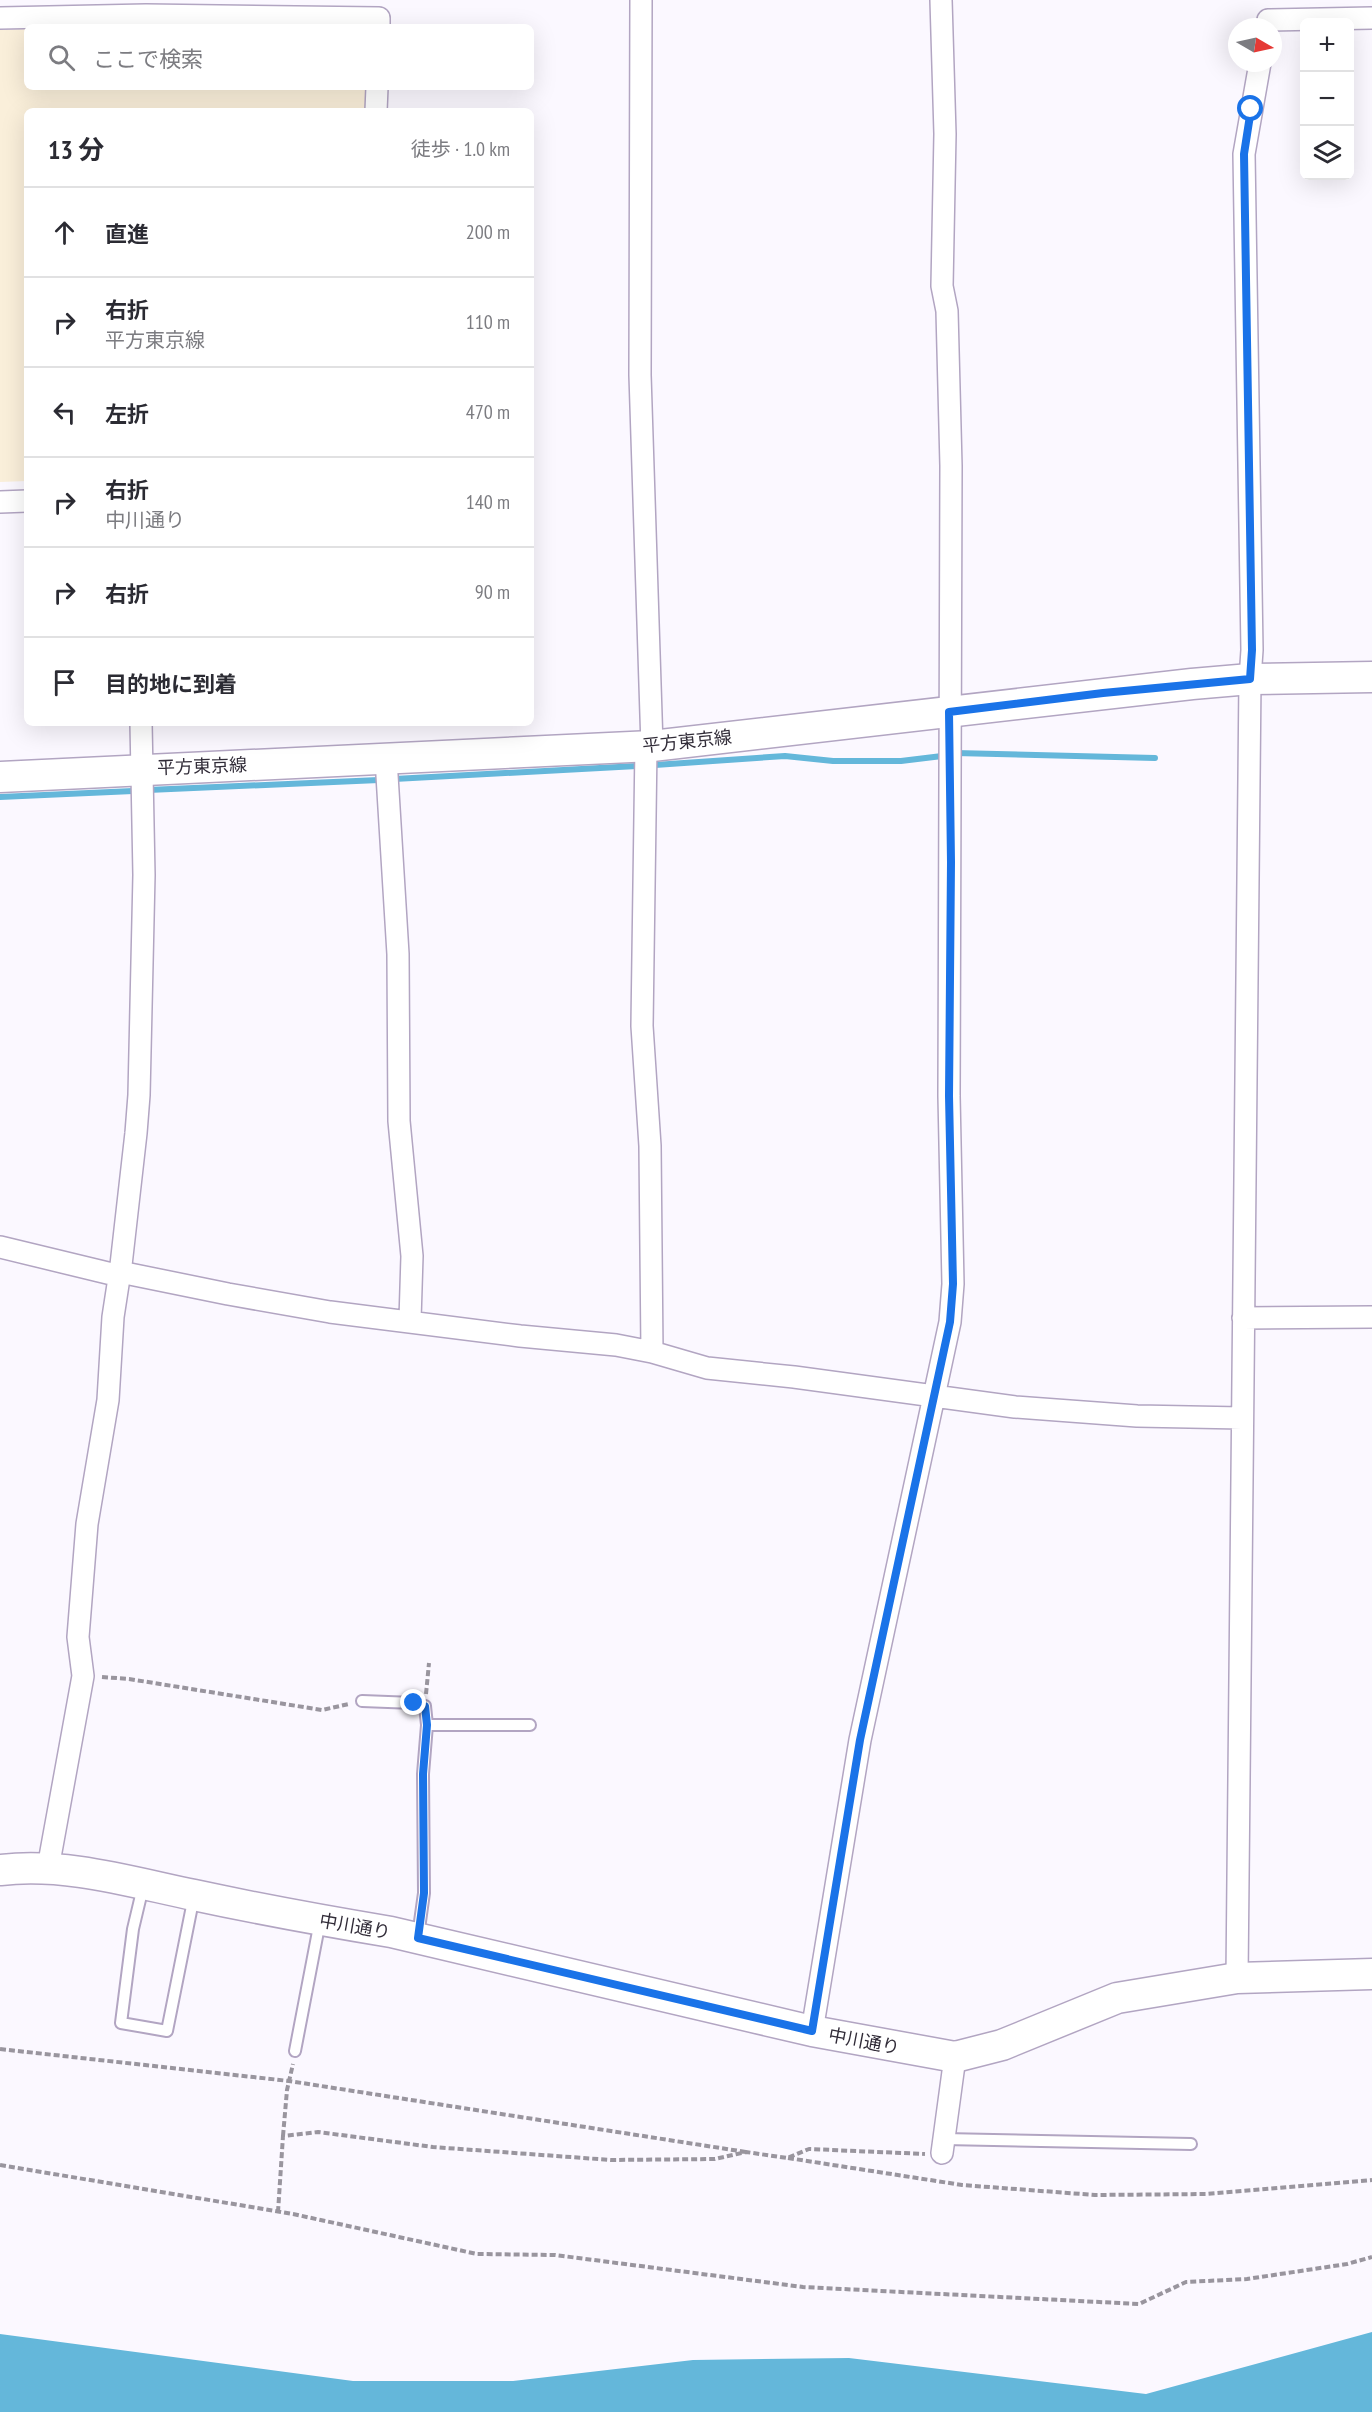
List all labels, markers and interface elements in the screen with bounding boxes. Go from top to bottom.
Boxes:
north arrow [1228,18,1282,72]
map controls [1300,18,1354,180]
button: + [1300,18,1354,72]
search box [24,24,534,90]
icon: search [45,41,78,74]
text: ここで検索 [93,45,203,73]
button: − [1300,72,1354,126]
route start [1237,95,1263,121]
button: layers [1300,126,1354,180]
text: 13 分 [48,133,104,166]
text: 徒歩 · 1.0 km [411,136,510,162]
icon: ahead [48,216,81,249]
text: 200 m [466,219,510,245]
text: 直進 [105,220,149,248]
text: 右折 [105,296,149,324]
icon: right [48,306,81,339]
text: 110 m [466,309,510,335]
text: 平方東京線 [105,327,205,353]
icon: left [48,396,81,429]
text: 470 m [466,399,510,425]
text: 左折 [105,400,149,428]
text: 右折 [105,476,149,504]
icon: right [48,486,81,519]
text: 140 m [466,489,510,515]
text: 中川通り [105,507,185,533]
icon: right [48,576,81,609]
text: 90 m [475,579,510,605]
text: 右折 [105,580,149,608]
icon: arrive [48,666,81,699]
text: 目的地に到着 [105,670,237,698]
street label: 平方東京線 [641,725,733,757]
street label: 平方東京線 [157,753,247,779]
route end [400,1689,426,1715]
street label: 中川通り [318,1908,392,1944]
street label: 中川通り [826,2023,902,2059]

